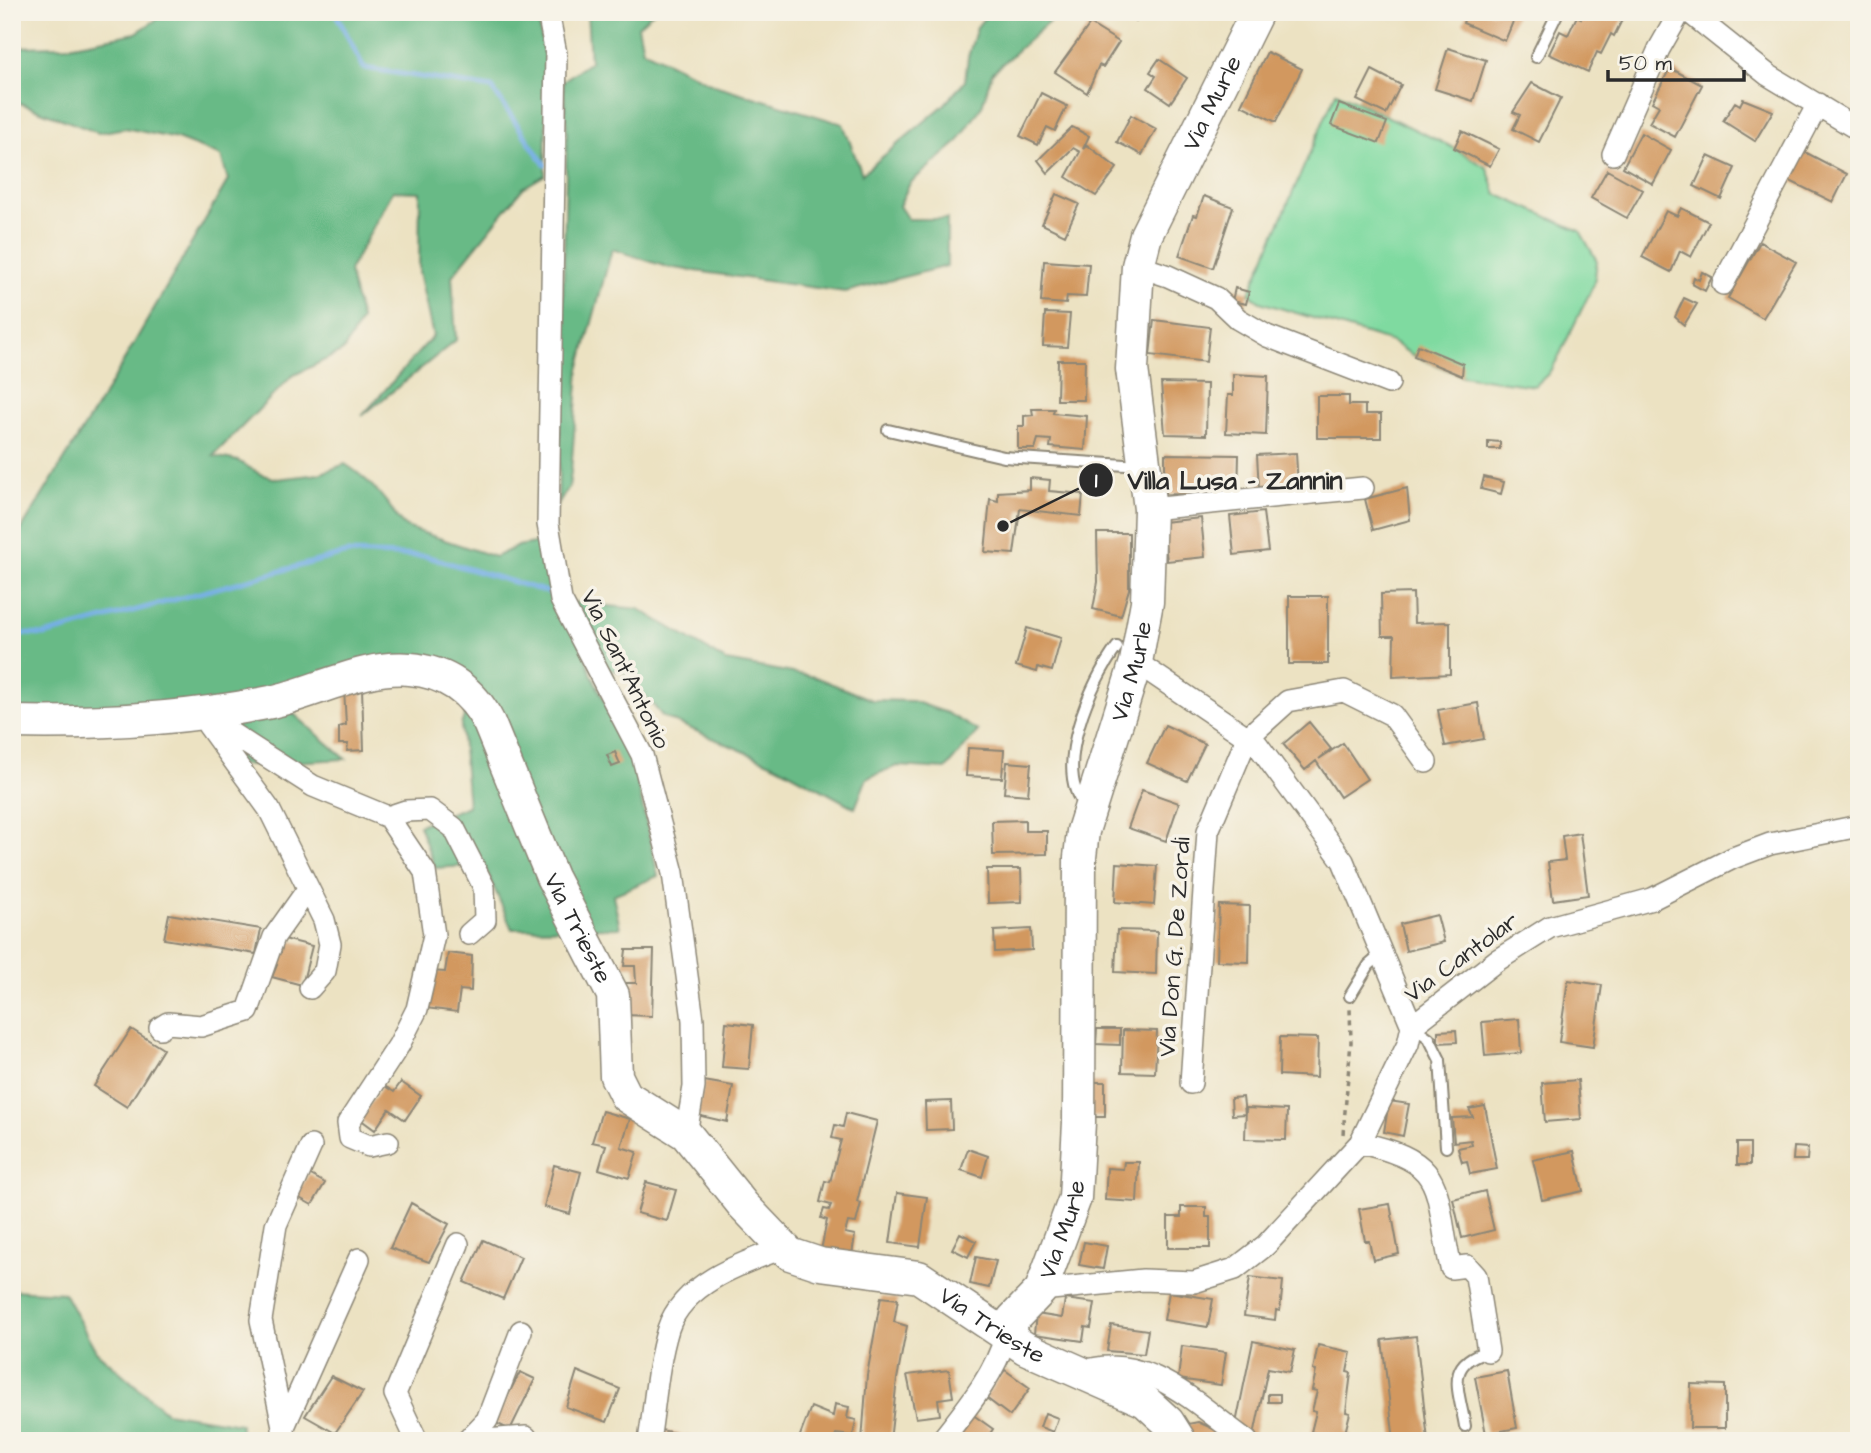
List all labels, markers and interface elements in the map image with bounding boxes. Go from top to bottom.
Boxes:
scale bar [1608,38,1745,82]
text: 50 m [1619,49,1673,78]
street label: Via Murle [1174,50,1251,157]
callout: Villa Lusa - Zannin [1079,456,1357,503]
text: Villa Lusa - Zannin [1127,463,1342,499]
text: 1 [1095,466,1098,495]
street label: Via Sant'Antonio [572,584,679,755]
street label: Via Murle [1102,619,1161,726]
street label: Via Don G. De Zordi [1150,836,1200,1058]
street label: Via Trieste [535,867,620,990]
street label: Via Cantolar [1397,905,1526,1011]
street label: Via Murle [1030,1180,1094,1284]
street label: Via Trieste [932,1279,1050,1373]

